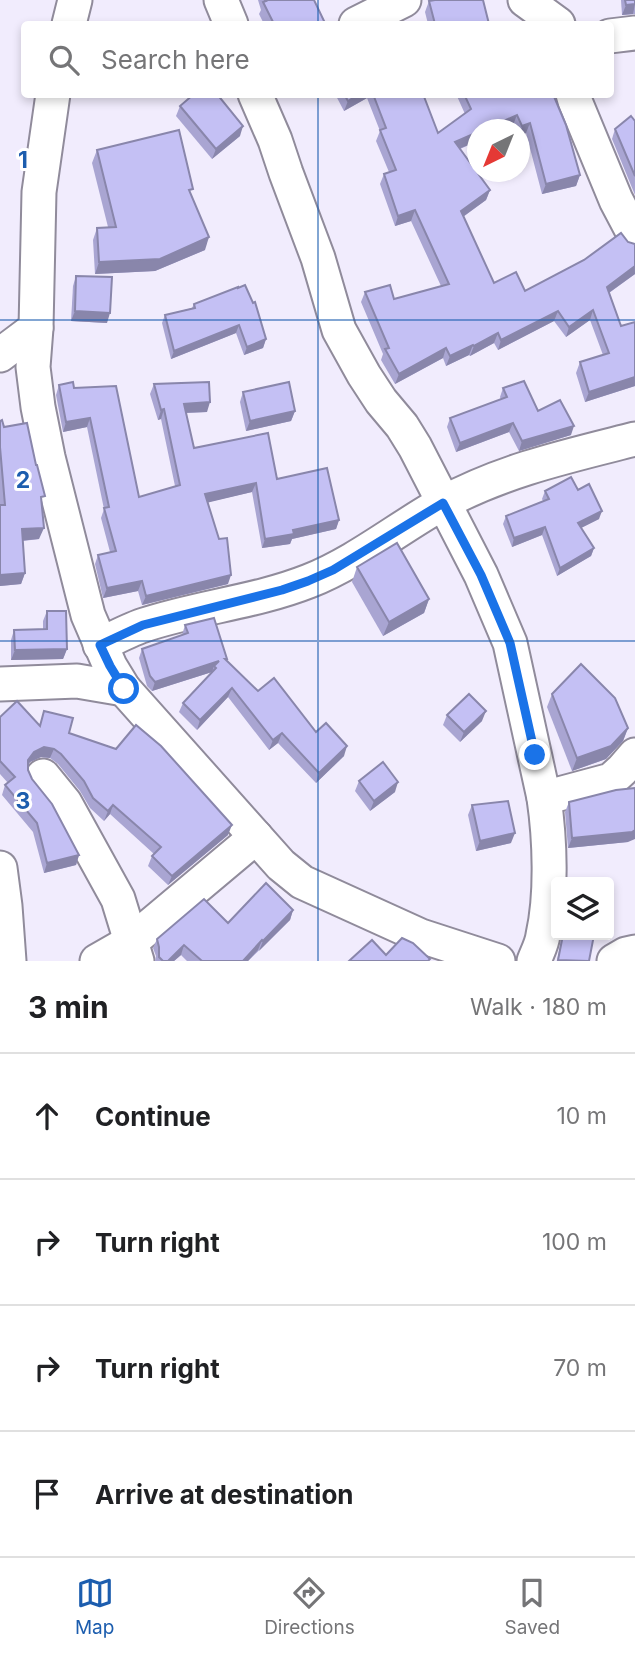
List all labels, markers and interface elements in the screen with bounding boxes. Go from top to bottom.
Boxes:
search box [21,21,614,98]
icon: search [45,41,83,79]
text: Search here [101,44,250,75]
north arrow [467,119,530,182]
text: 1 [18,146,28,174]
text: 2 [16,466,30,494]
route start [108,673,139,704]
route end [519,739,550,770]
text: 3 [16,787,30,815]
map controls [551,877,614,940]
button: layers [551,877,614,940]
text: 3 min [28,989,109,1025]
text: Walk · 180 m [470,993,607,1021]
icon: ahead [28,1097,66,1135]
text: Continue [95,1101,211,1132]
text: 10 m [557,1102,607,1130]
icon: right [28,1223,66,1261]
text: Turn right [95,1227,220,1258]
text: 100 m [542,1228,607,1256]
icon: right [28,1349,66,1387]
text: Turn right [95,1353,220,1384]
text: 70 m [553,1354,607,1382]
icon: arrive [28,1475,66,1513]
text: Arrive at destination [95,1479,354,1510]
tab: Map [75,1574,114,1639]
tab: Directions [264,1574,355,1639]
tab: Saved [504,1574,560,1639]

